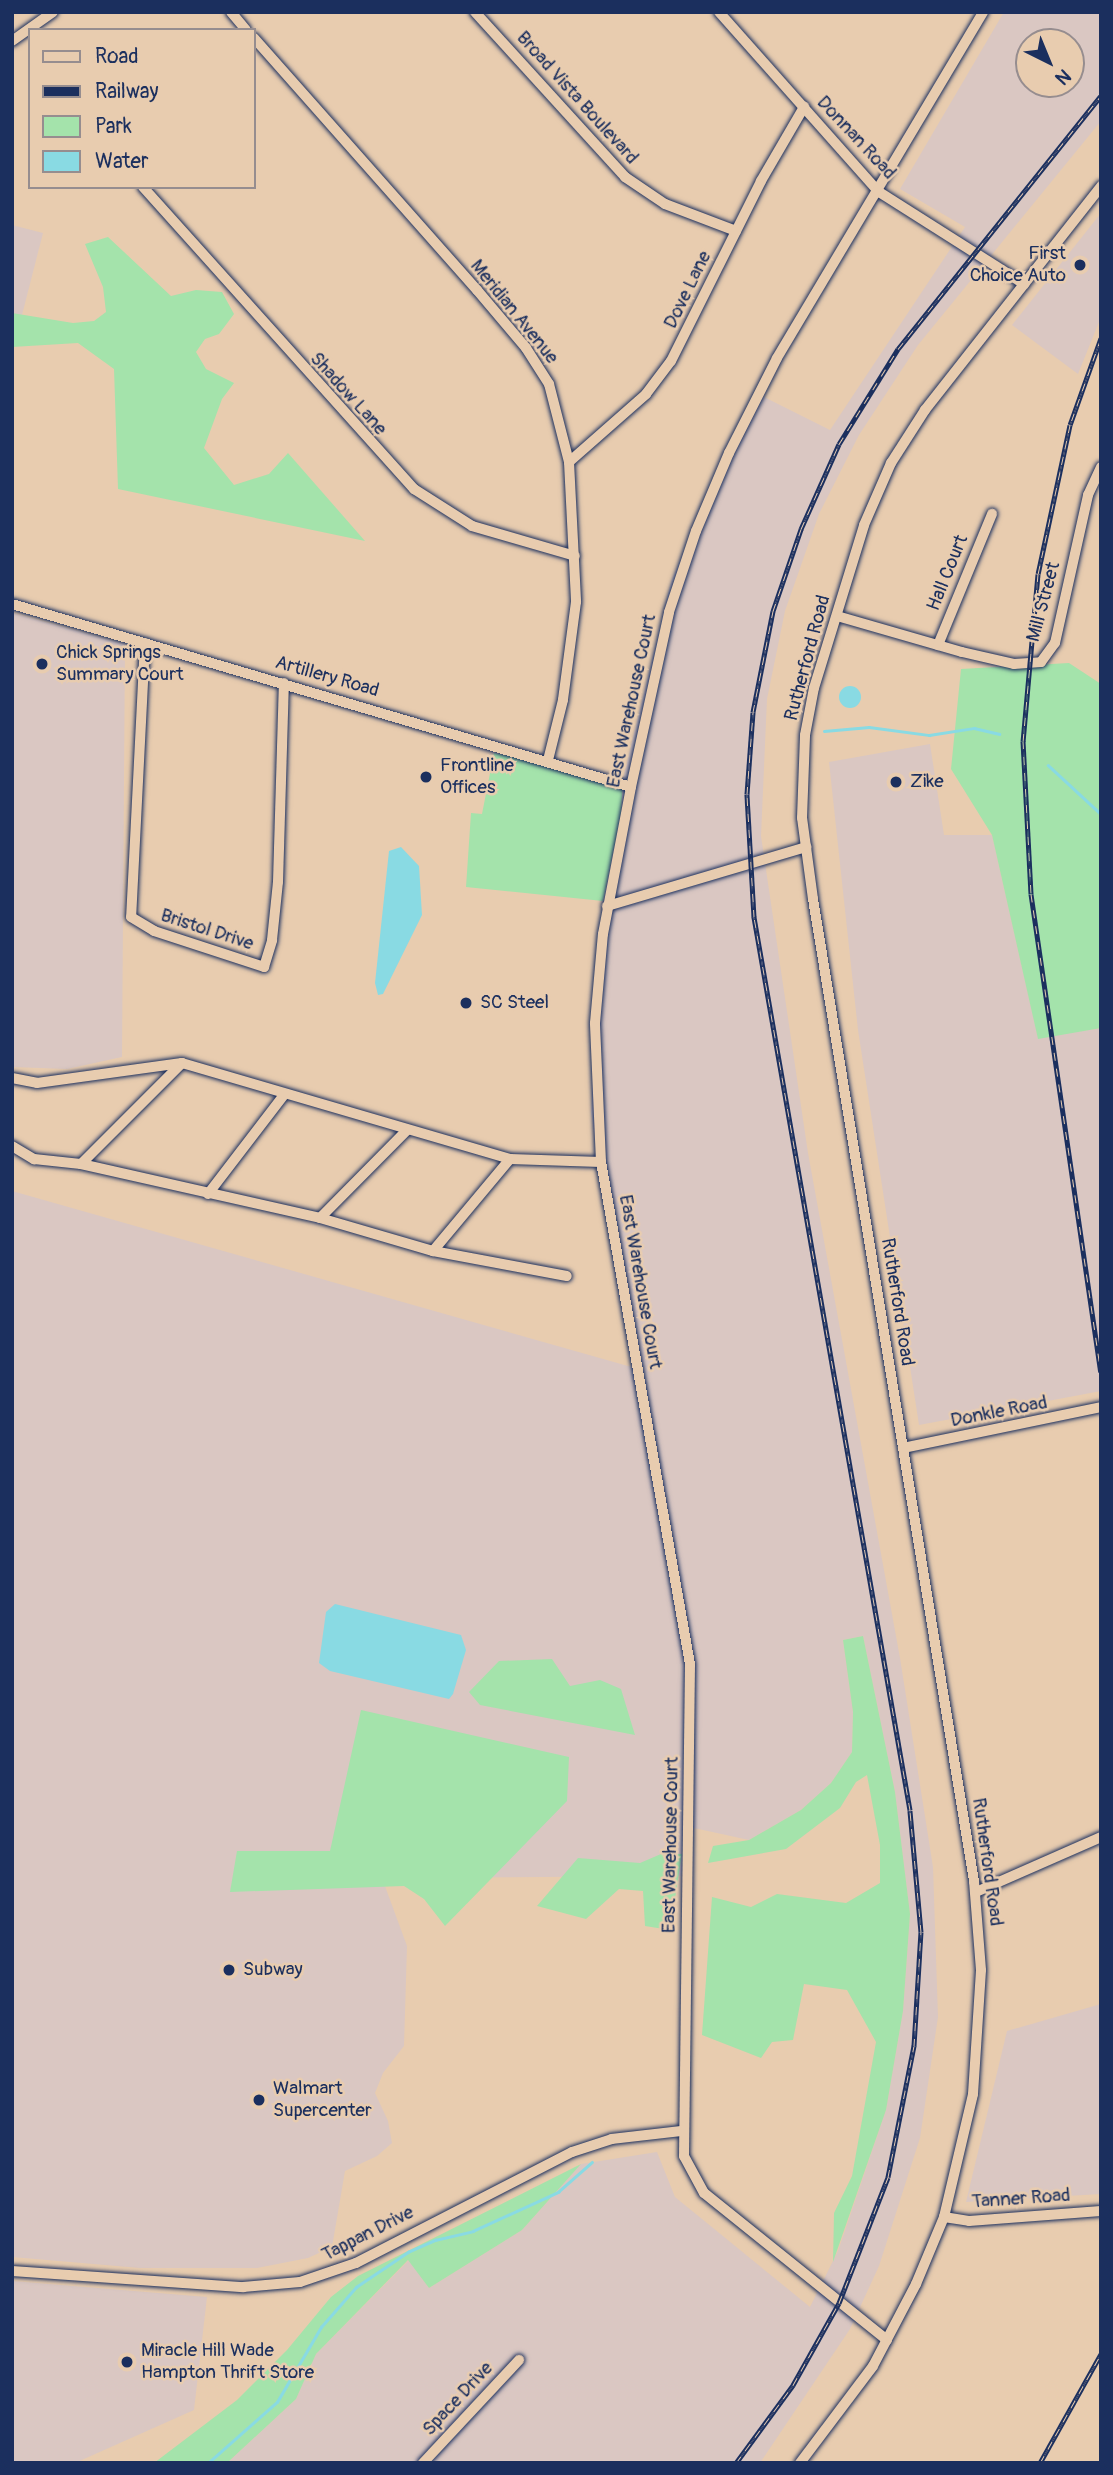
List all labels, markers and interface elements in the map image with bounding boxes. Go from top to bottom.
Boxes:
street label: Broad Vista Boulevard [511,27,643,169]
legend [28,28,256,189]
north arrow [1015,28,1085,98]
text: Road [95,43,139,70]
text: N [1050,64,1076,90]
text: Railway [95,78,159,105]
street label: Donnan Road [812,91,900,185]
text: Park [95,113,132,140]
text: Water [95,148,148,175]
place label: First Choice Auto [970,243,1066,287]
street label: Dove Lane [660,248,716,332]
street label: Meridian Avenue [465,255,563,369]
marker: First Choice Auto [1072,257,1088,273]
street label: Shadow Lane [305,348,391,440]
street label: Hall Court [922,532,974,614]
street label: Mill Street [1022,560,1066,644]
street label: Rutherford Road [780,593,836,723]
street label: East Warehouse Court [603,612,661,790]
place label: Chick Springs Summary Court [56,642,184,686]
street label: Artillery Road [272,651,382,703]
marker: Chick Springs Summary Court [34,656,50,672]
place label: Frontline Offices [440,755,514,799]
marker: Frontline Offices [418,769,434,785]
place label: Zike [910,771,944,793]
marker: Zike [888,774,904,790]
street label: Bristol Drive [158,904,256,956]
place label: SC Steel [480,992,549,1014]
marker: SC Steel [458,995,474,1011]
street label: East Warehouse Court [613,1193,667,1371]
street label: Rutherford Road [876,1236,918,1368]
street label: Donkle Road [949,1391,1049,1433]
street label: East Warehouse Court [658,1757,684,1933]
street label: Rutherford Road [967,1796,1007,1928]
place label: Subway [243,1959,303,1981]
marker: Subway [221,1962,237,1978]
place label: Walmart Supercenter [273,2078,372,2122]
marker: Walmart Supercenter [251,2092,267,2108]
street label: Tanner Road [971,2184,1071,2214]
street label: Tappan Drive [318,2201,418,2267]
place label: Miracle Hill Wade Hampton Thrift Store [141,2340,314,2384]
marker: Miracle Hill Wade Hampton Thrift Store [119,2354,135,2370]
street label: Space Drive [418,2357,498,2441]

